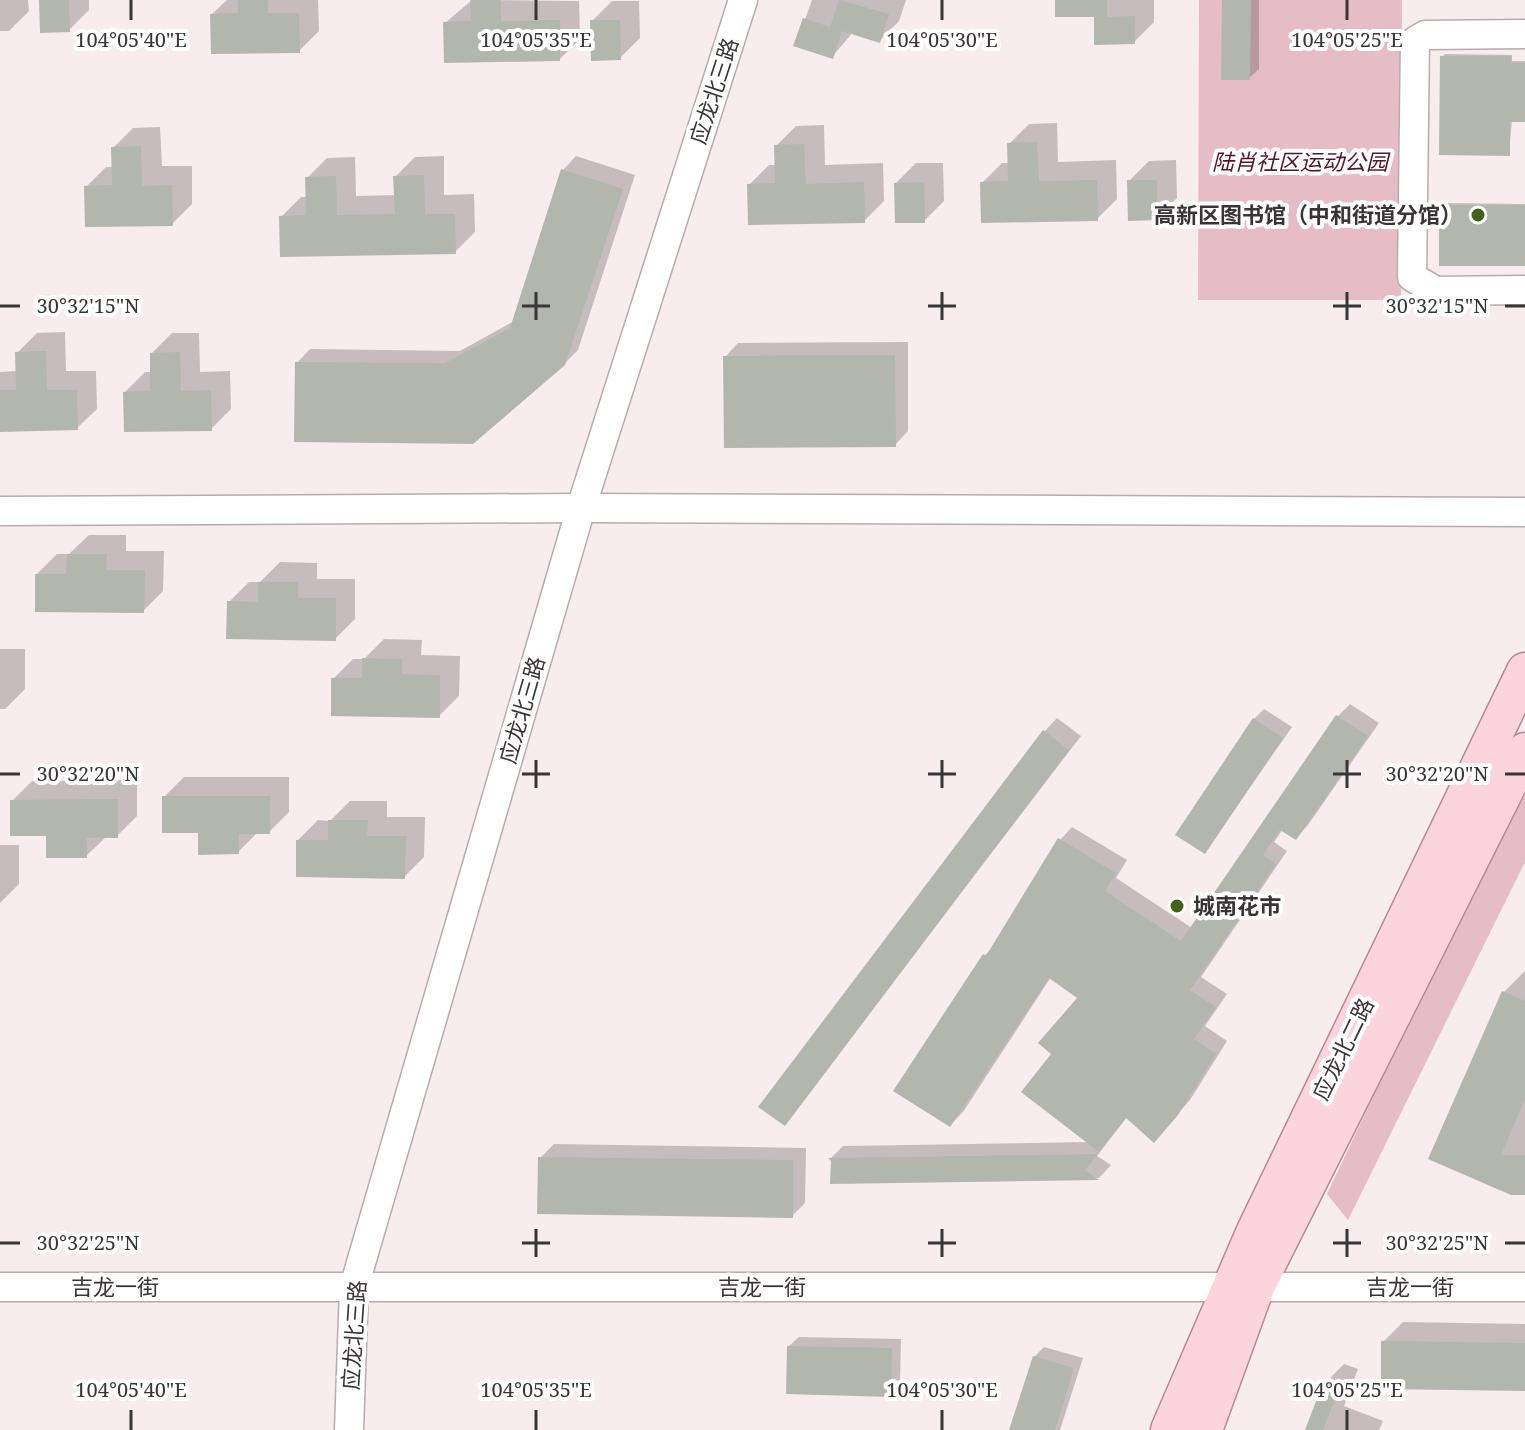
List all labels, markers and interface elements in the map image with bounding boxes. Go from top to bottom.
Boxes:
text: 104°05'40"E [75,26,187,53]
text: 104°05'35"E [480,26,592,53]
text: 104°05'30"E [886,26,998,53]
text: 104°05'25"E [1291,26,1403,53]
street label: 应龙北三路 [682,34,744,148]
park label: 陆肖社区运动公园 [1212,146,1391,176]
place label: 高新区图书馆（中和街道分馆） [1154,199,1462,229]
marker: 高新区图书馆（中和街道分馆） [1469,206,1487,224]
text: 30°32'15"N [37,292,139,319]
text: 30°32'15"N [1386,292,1488,319]
street label: 应龙北三路 [491,653,551,767]
text: 30°32'20"N [37,760,139,787]
text: 30°32'20"N [1386,760,1488,787]
place label: 城南花市 [1193,890,1281,920]
marker: 城南花市 [1168,897,1186,915]
street label: 应龙北二路 [1305,993,1380,1105]
text: 30°32'25"N [37,1229,139,1256]
text: 30°32'25"N [1386,1229,1488,1256]
street label: 吉龙一街 [71,1271,159,1301]
street label: 吉龙一街 [718,1271,806,1301]
street label: 吉龙一街 [1366,1271,1454,1301]
street label: 应龙北三路 [334,1279,372,1391]
text: 104°05'40"E [75,1376,187,1403]
text: 104°05'35"E [480,1376,592,1403]
text: 104°05'30"E [886,1376,998,1403]
text: 104°05'25"E [1291,1376,1403,1403]

